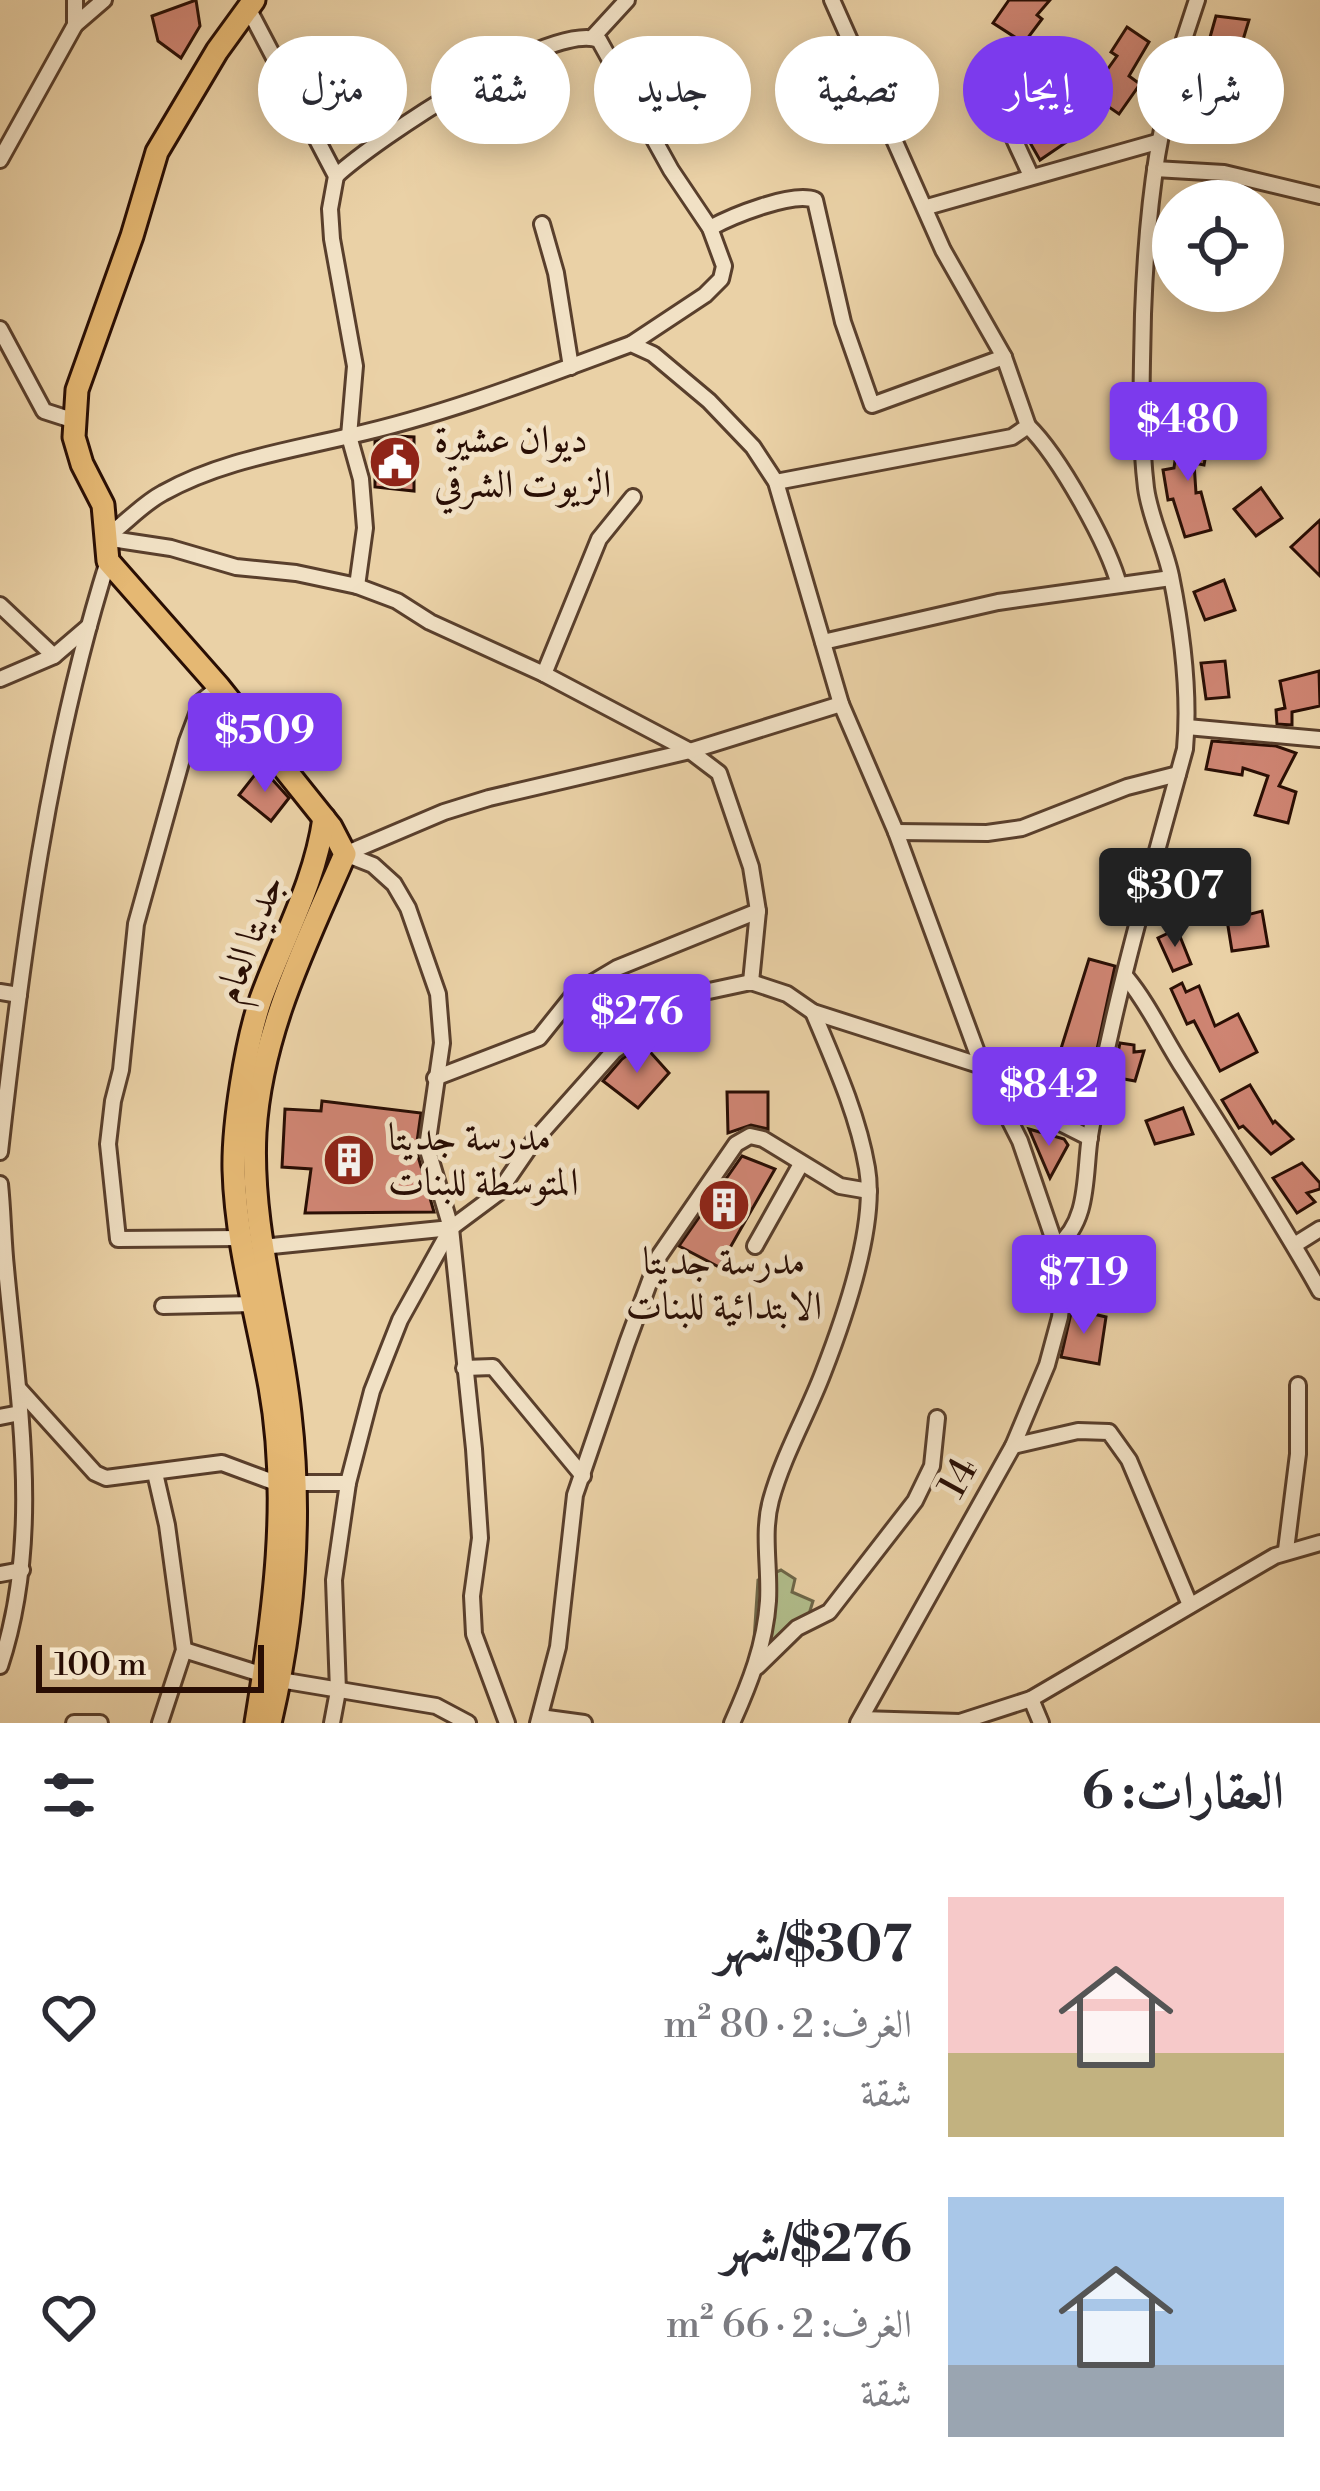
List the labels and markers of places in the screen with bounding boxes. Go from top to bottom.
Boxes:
pin: $480 [1117,382,1259,484]
place label: ديوان عشيرة الزيوت الشرقي [434,416,612,515]
public building icon: ديوان عشيرة الزيوت الشرقي [367,434,423,490]
pin: $509 [194,693,336,795]
pin: $307 [1104,848,1246,950]
pin: $276 [566,974,708,1076]
pin: $842 [978,1047,1120,1149]
place label: مدرسة جديتا المتوسطة للبنات [388,1114,579,1208]
building icon: مدرسة جديتا المتوسطة للبنات [321,1132,377,1188]
building icon: مدرسة جديتا الابتدائية للبنات [696,1177,752,1233]
pin: $719 [1013,1235,1155,1337]
place label: مدرسة جديتا الابتدائية للبنات [626,1238,822,1332]

